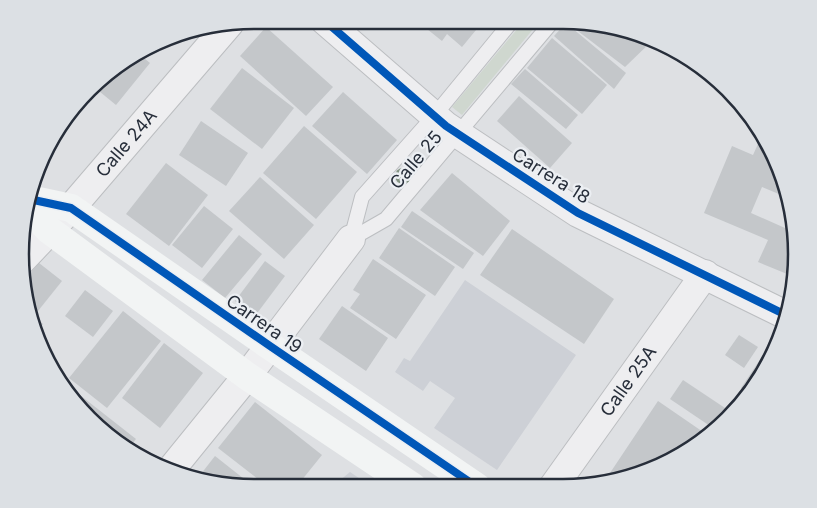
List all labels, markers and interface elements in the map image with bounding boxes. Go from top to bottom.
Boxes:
street label: Calle 24A [91,105,161,181]
street label: Calle 25 [385,126,446,193]
street label: Carrera 18 [509,143,594,208]
street label: Carrera 19 [222,290,306,357]
street label: Calle 25A [596,341,660,420]

